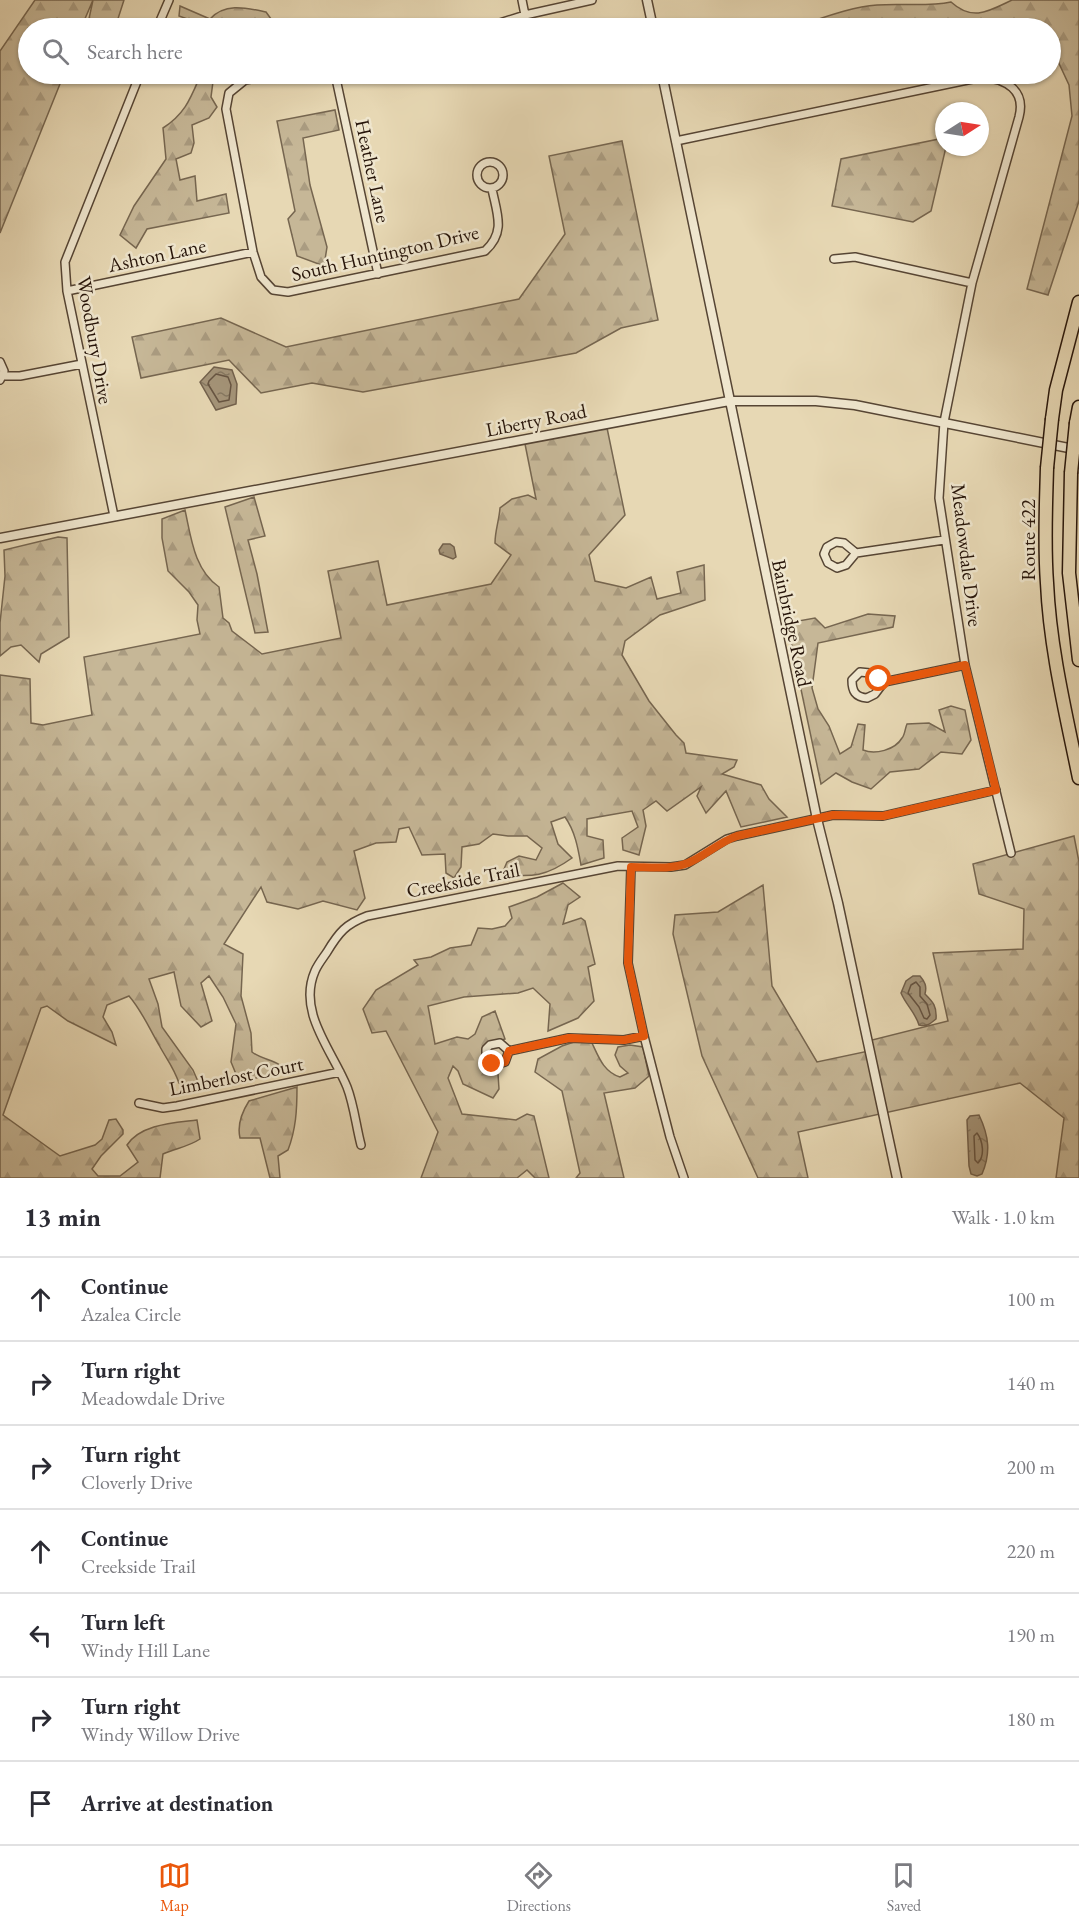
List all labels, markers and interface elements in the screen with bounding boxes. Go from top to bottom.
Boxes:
search box [18,18,1061,84]
icon: search [39,35,72,68]
text: Search here [87,37,182,66]
north arrow [935,102,989,156]
street label: Heather Lane [349,117,397,225]
street label: South Huntington Drive [289,219,481,287]
street label: Ashton Lane [105,232,208,278]
street label: Woodbury Drive [71,274,119,406]
street label: Liberty Road [483,397,590,443]
street label: Meadowdale Drive [945,482,989,628]
street label: Route 422 [1015,499,1041,581]
street label: Bainbridge Road [766,557,818,690]
route start [865,665,891,691]
street label: Creekside Trail [404,856,522,904]
street label: Limberlost Court [167,1050,306,1102]
route end [478,1050,504,1076]
text: 13 min [24,1200,101,1234]
text: Walk · 1.0 km [952,1204,1055,1230]
text: Continue [81,1272,168,1301]
icon: ahead [24,1283,57,1316]
text: 100 m [1007,1286,1055,1312]
text: Azalea Circle [81,1301,181,1327]
text: Turn right [81,1356,180,1385]
icon: right [24,1367,57,1400]
text: 140 m [1007,1370,1055,1396]
text: Meadowdale Drive [81,1385,225,1411]
text: Turn right [81,1440,180,1469]
icon: right [24,1451,57,1484]
text: 200 m [1007,1454,1055,1480]
text: Cloverly Drive [81,1469,193,1495]
text: Continue [81,1524,168,1553]
icon: ahead [24,1535,57,1568]
text: 220 m [1007,1538,1055,1564]
text: Creekside Trail [81,1553,196,1579]
text: Turn left [81,1608,165,1637]
icon: left [24,1619,57,1652]
text: 190 m [1007,1622,1055,1648]
text: Windy Hill Lane [81,1637,210,1663]
text: Turn right [81,1692,180,1721]
icon: right [24,1703,57,1736]
text: 180 m [1007,1706,1055,1732]
text: Windy Willow Drive [81,1721,240,1747]
icon: arrive [24,1787,57,1820]
text: Arrive at destination [81,1789,273,1818]
tab: Map [158,1859,191,1916]
tab: Directions [507,1859,571,1916]
tab: Saved [887,1859,921,1916]

